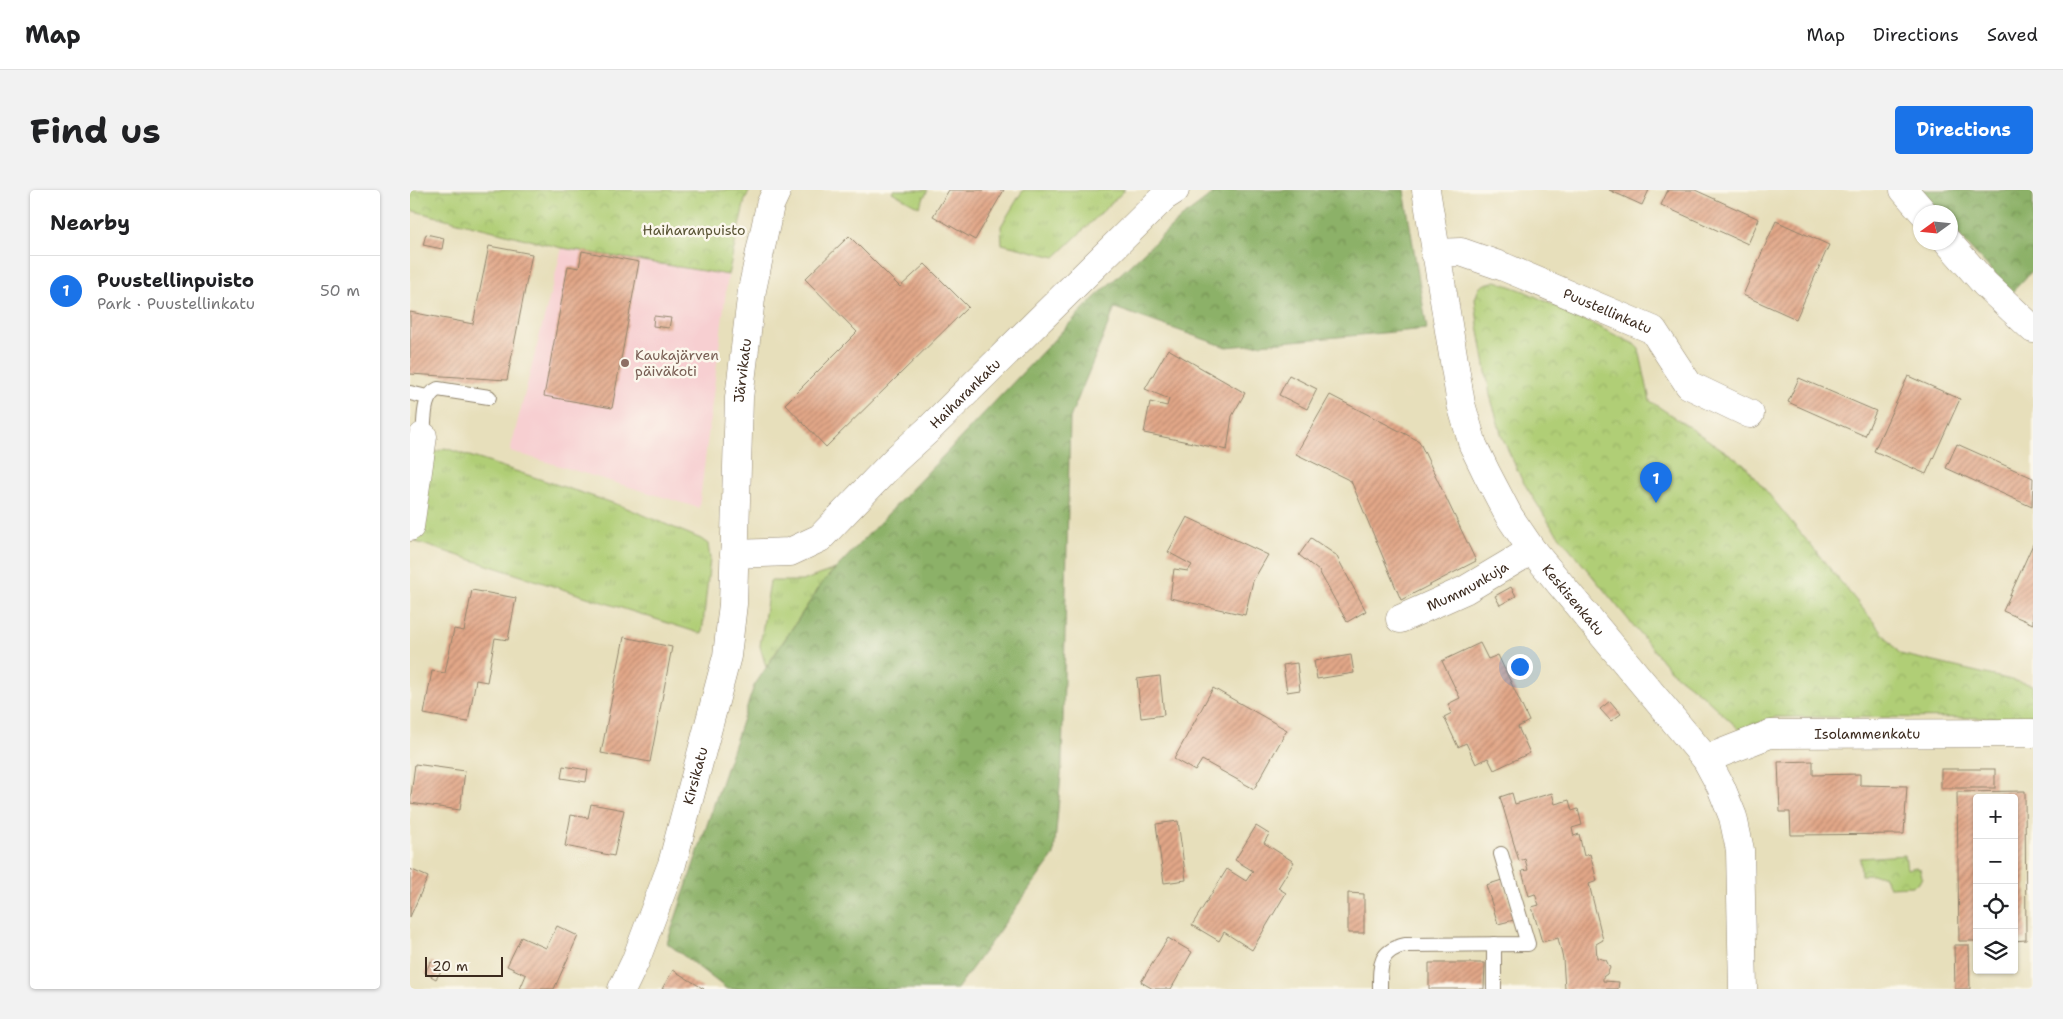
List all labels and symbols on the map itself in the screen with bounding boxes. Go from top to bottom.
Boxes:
north arrow [1913,205,1958,250]
park label: Haiharanpuisto [643,221,745,239]
street label: Puustellinkatu [1560,284,1655,338]
street label: Järvikatu [730,337,755,403]
place label: Kaukajärven päiväkoti [635,346,719,380]
street label: Haiharankatu [926,354,1004,432]
marker: Kaukajärven päiväkoti [619,357,631,369]
pin: 1 [1640,462,1672,503]
street label: Mummunkuja [1424,557,1512,615]
street label: Keskisenkatu [1539,560,1608,639]
your location [1507,654,1533,680]
street label: Isolammenkatu [1814,724,1920,743]
street label: Kirsikatu [679,745,712,807]
scale bar [425,954,502,977]

